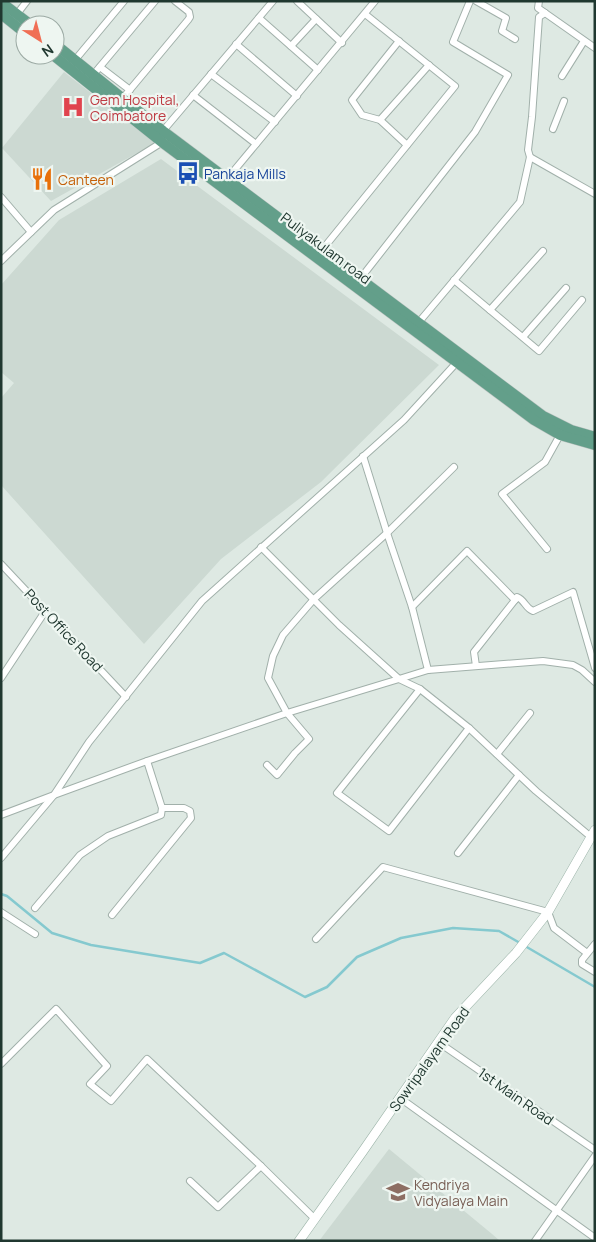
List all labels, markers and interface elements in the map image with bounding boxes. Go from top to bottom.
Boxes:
north arrow [15,15,65,65]
text: N [38,40,58,62]
place label: Gem Hospital, Coimbatore [90,90,180,125]
hospital icon: Gem Hospital, Coimbatore [60,94,86,120]
bus stop icon: Pankaja Mills [175,160,201,186]
place label: Pankaja Mills [204,164,286,183]
restaurant icon: Canteen [29,166,55,192]
place label: Canteen [58,170,114,189]
street label: Puliyakulam road [277,208,375,288]
street label: Post Office Road [21,584,107,676]
street label: Sowripalayam Road [385,1003,473,1115]
street label: 1st Main Road [474,1063,558,1129]
place label: Kendriya Vidyalaya Main [414,1175,508,1210]
school or university icon: Kendriya Vidyalaya Main [385,1179,411,1205]

